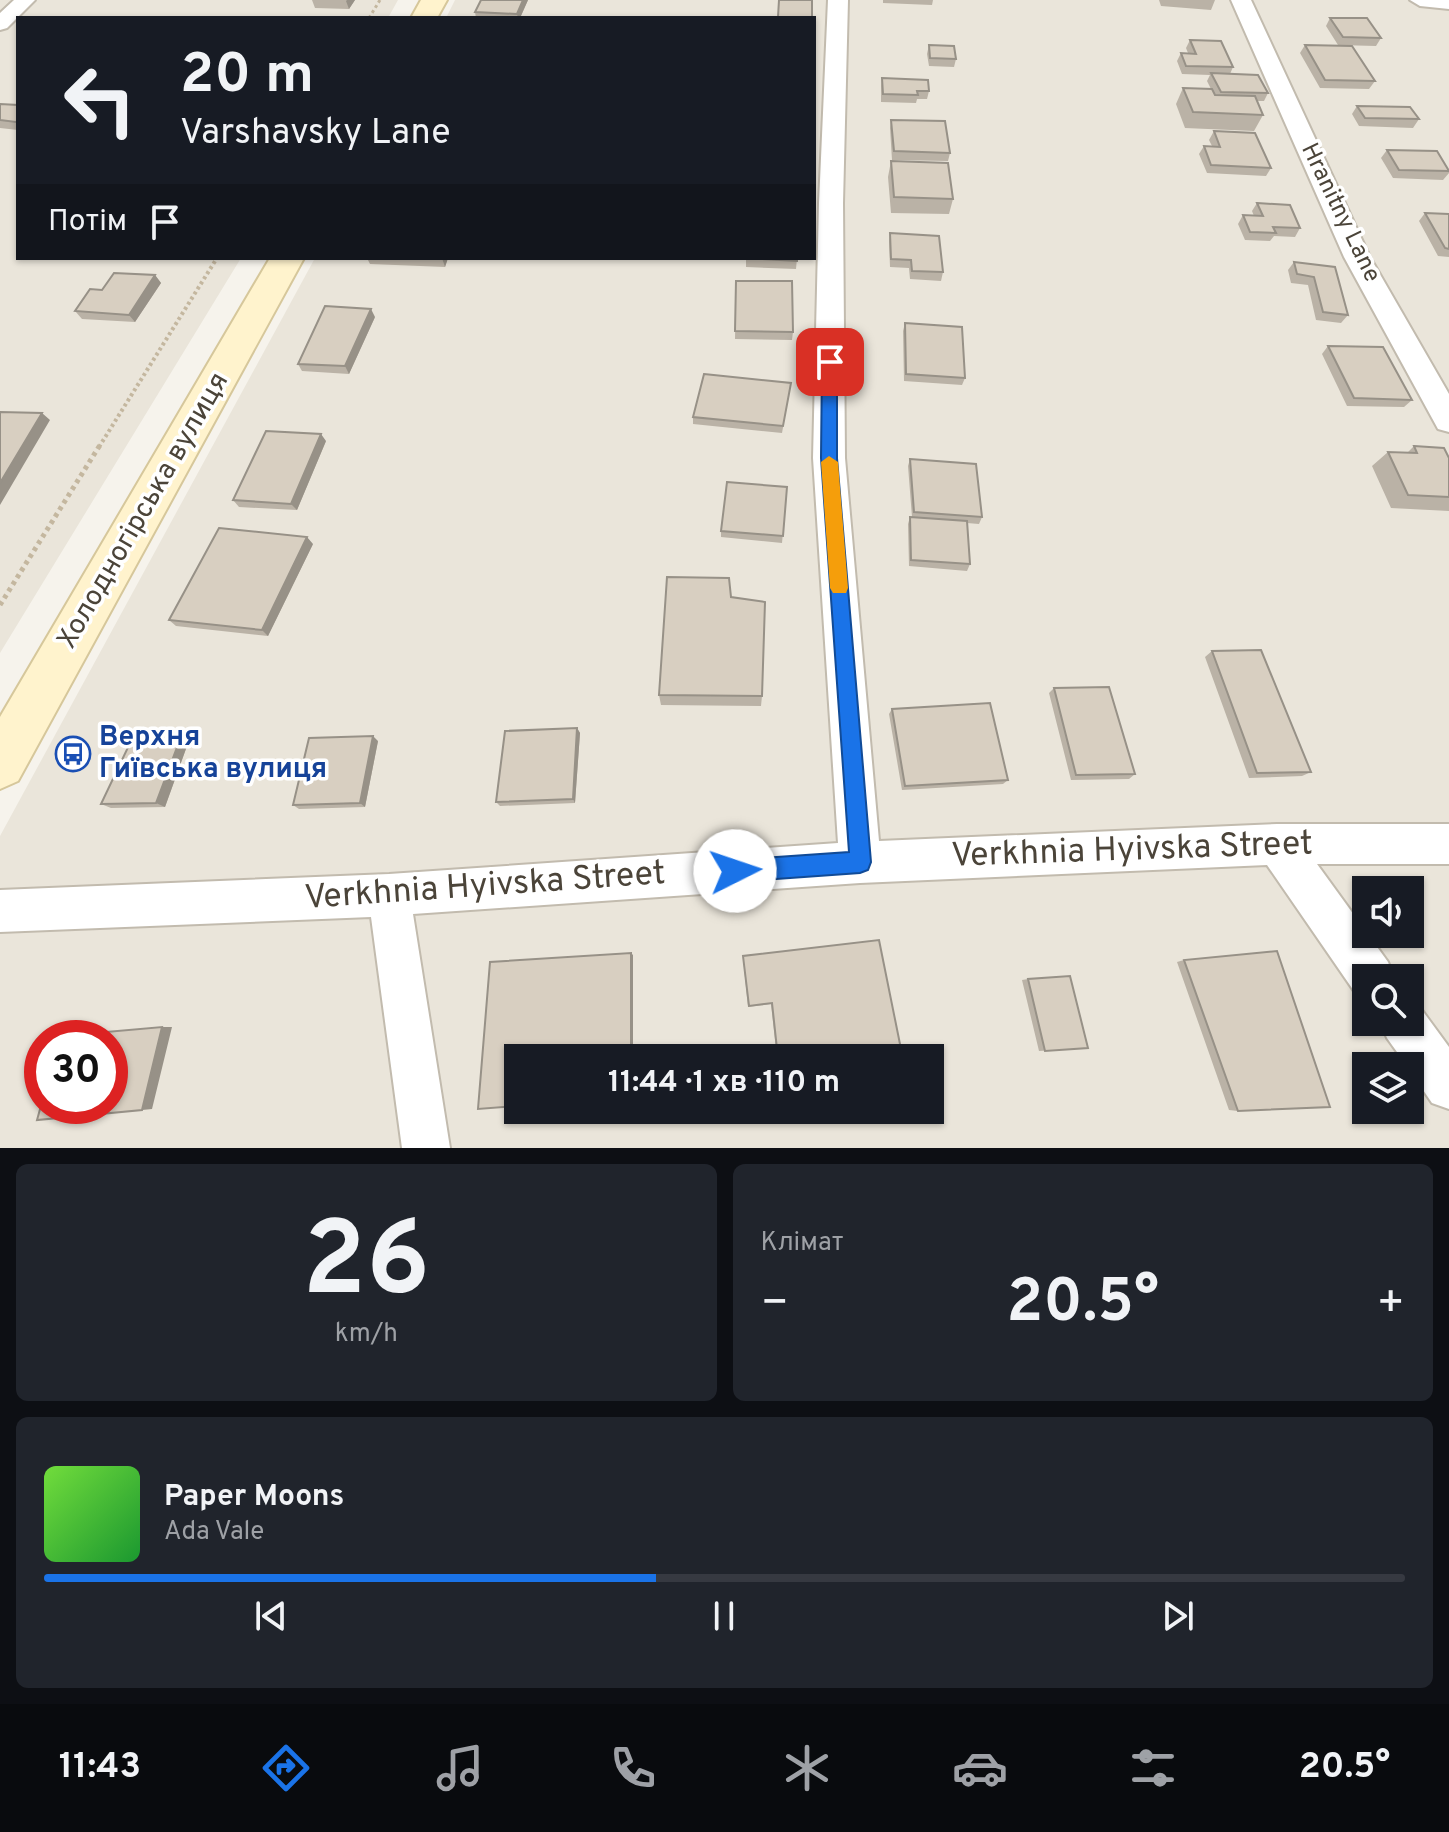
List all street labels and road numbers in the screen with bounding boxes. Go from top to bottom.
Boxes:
street label: Hranitny Lane [1293,138,1387,288]
street label: Холодногірська вулиця [50,366,238,656]
street label: Verkhnia Hyivska Street [951,823,1313,879]
street label: Verkhnia Hyivska Street [303,853,667,921]

